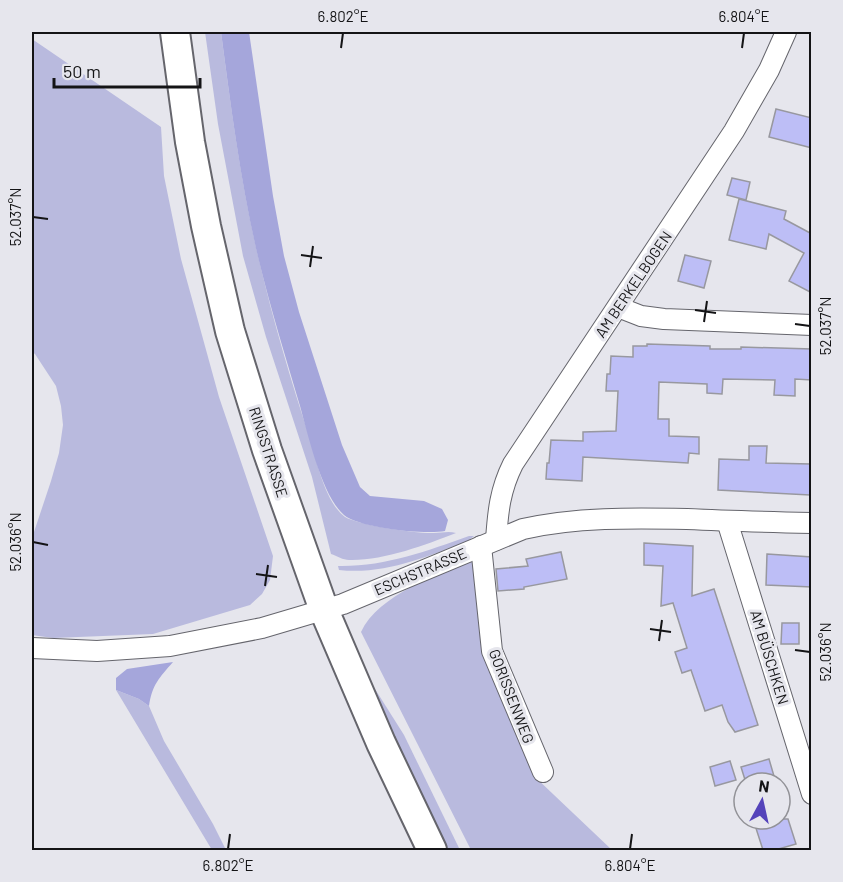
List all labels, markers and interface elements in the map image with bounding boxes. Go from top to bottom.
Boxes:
text: 6.802°E [317,7,369,25]
text: 6.804°E [718,7,770,25]
scale bar [54,51,200,89]
text: 50 m [63,60,101,82]
text: 52.037°N [6,188,24,246]
street label: AM BERKELBOGEN [591,227,675,341]
text: 52.037°N [816,297,834,355]
street label: RINGSTRASSE [246,404,292,500]
text: 52.036°N [6,512,24,572]
street label: ESCHSTRASSE [371,543,469,599]
street label: AM BÜSCHKEN [747,608,793,706]
text: 52.036°N [816,622,834,682]
street label: GORISSENWEG [486,646,538,746]
north arrow [732,771,792,831]
text: N [758,776,771,796]
text: 6.802°E [202,856,254,874]
text: 6.804°E [604,856,656,874]

